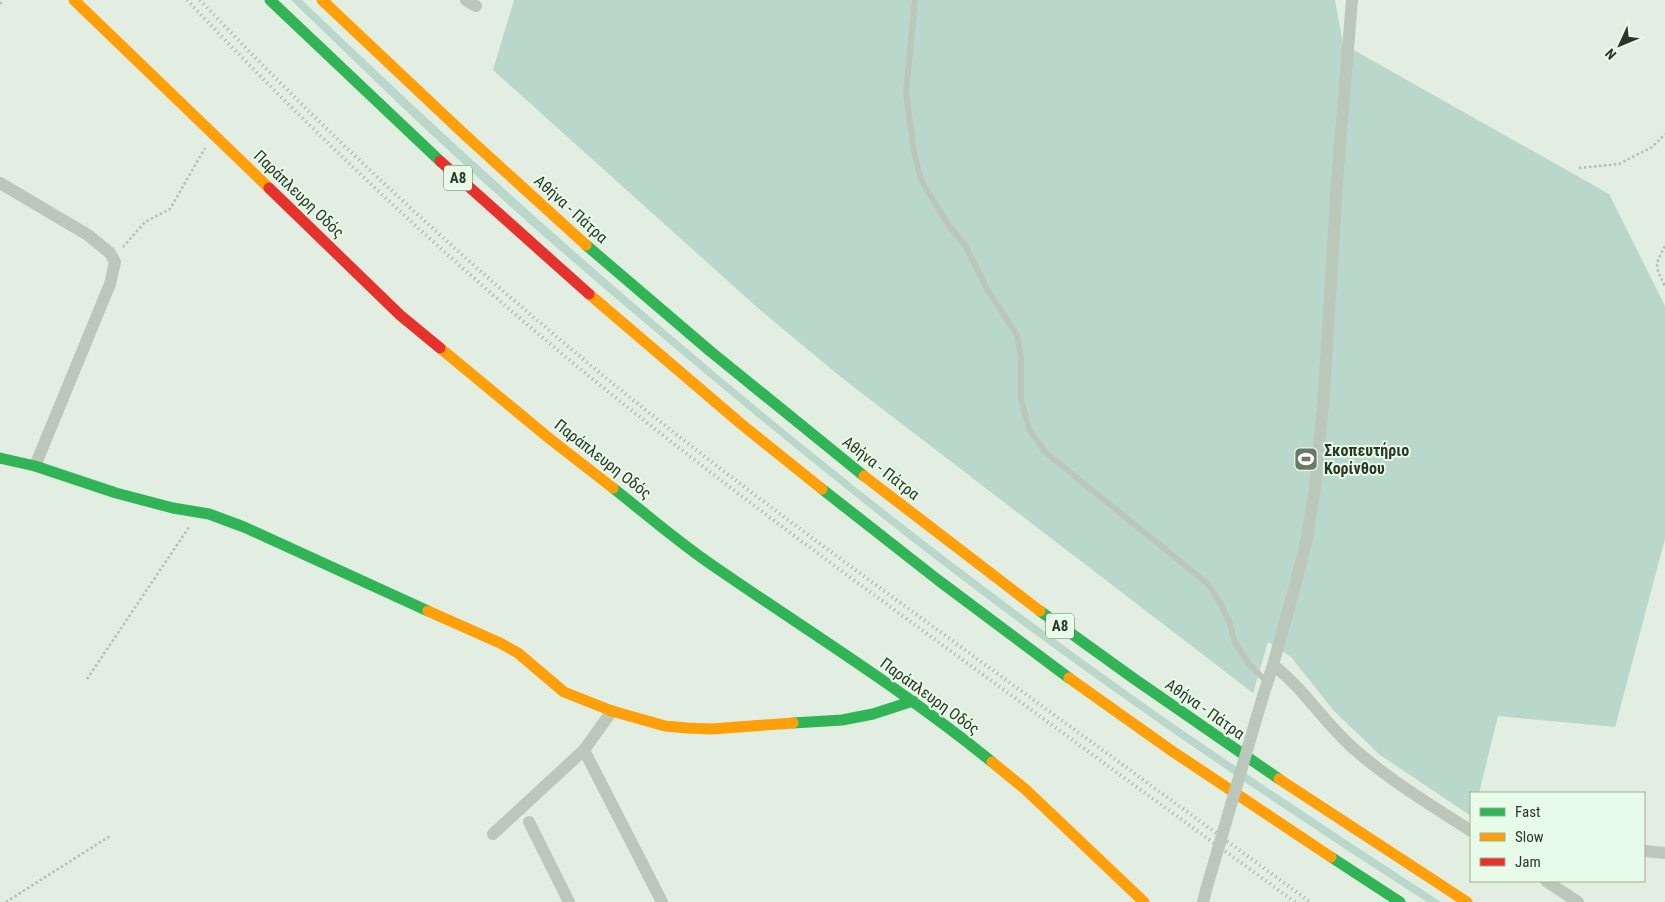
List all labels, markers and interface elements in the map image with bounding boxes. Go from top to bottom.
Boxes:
north arrow [1595,20,1645,70]
text: N [1602,45,1619,63]
street label: Παράπλευρη Οδός [250,146,348,242]
road number: Α8 [444,166,472,190]
street label: Αθήνα - Πάτρα [530,171,612,247]
street label: Παράπλευρη Οδός [551,415,655,503]
street label: Αθήνα - Πάτρα [839,432,923,504]
place label: Σκοπευτήριο Κορίνθου [1324,441,1409,478]
sports icon: Σκοπευτήριο Κορίνθου [1293,446,1319,472]
road number: Α8 [1046,614,1074,638]
street label: Παράπλευρη Οδός [877,654,983,738]
street label: Αθήνα - Πάτρα [1162,675,1248,743]
legend [1470,792,1645,882]
text: Fast [1515,803,1540,821]
text: Slow [1515,828,1544,846]
text: Jam [1515,853,1541,871]

